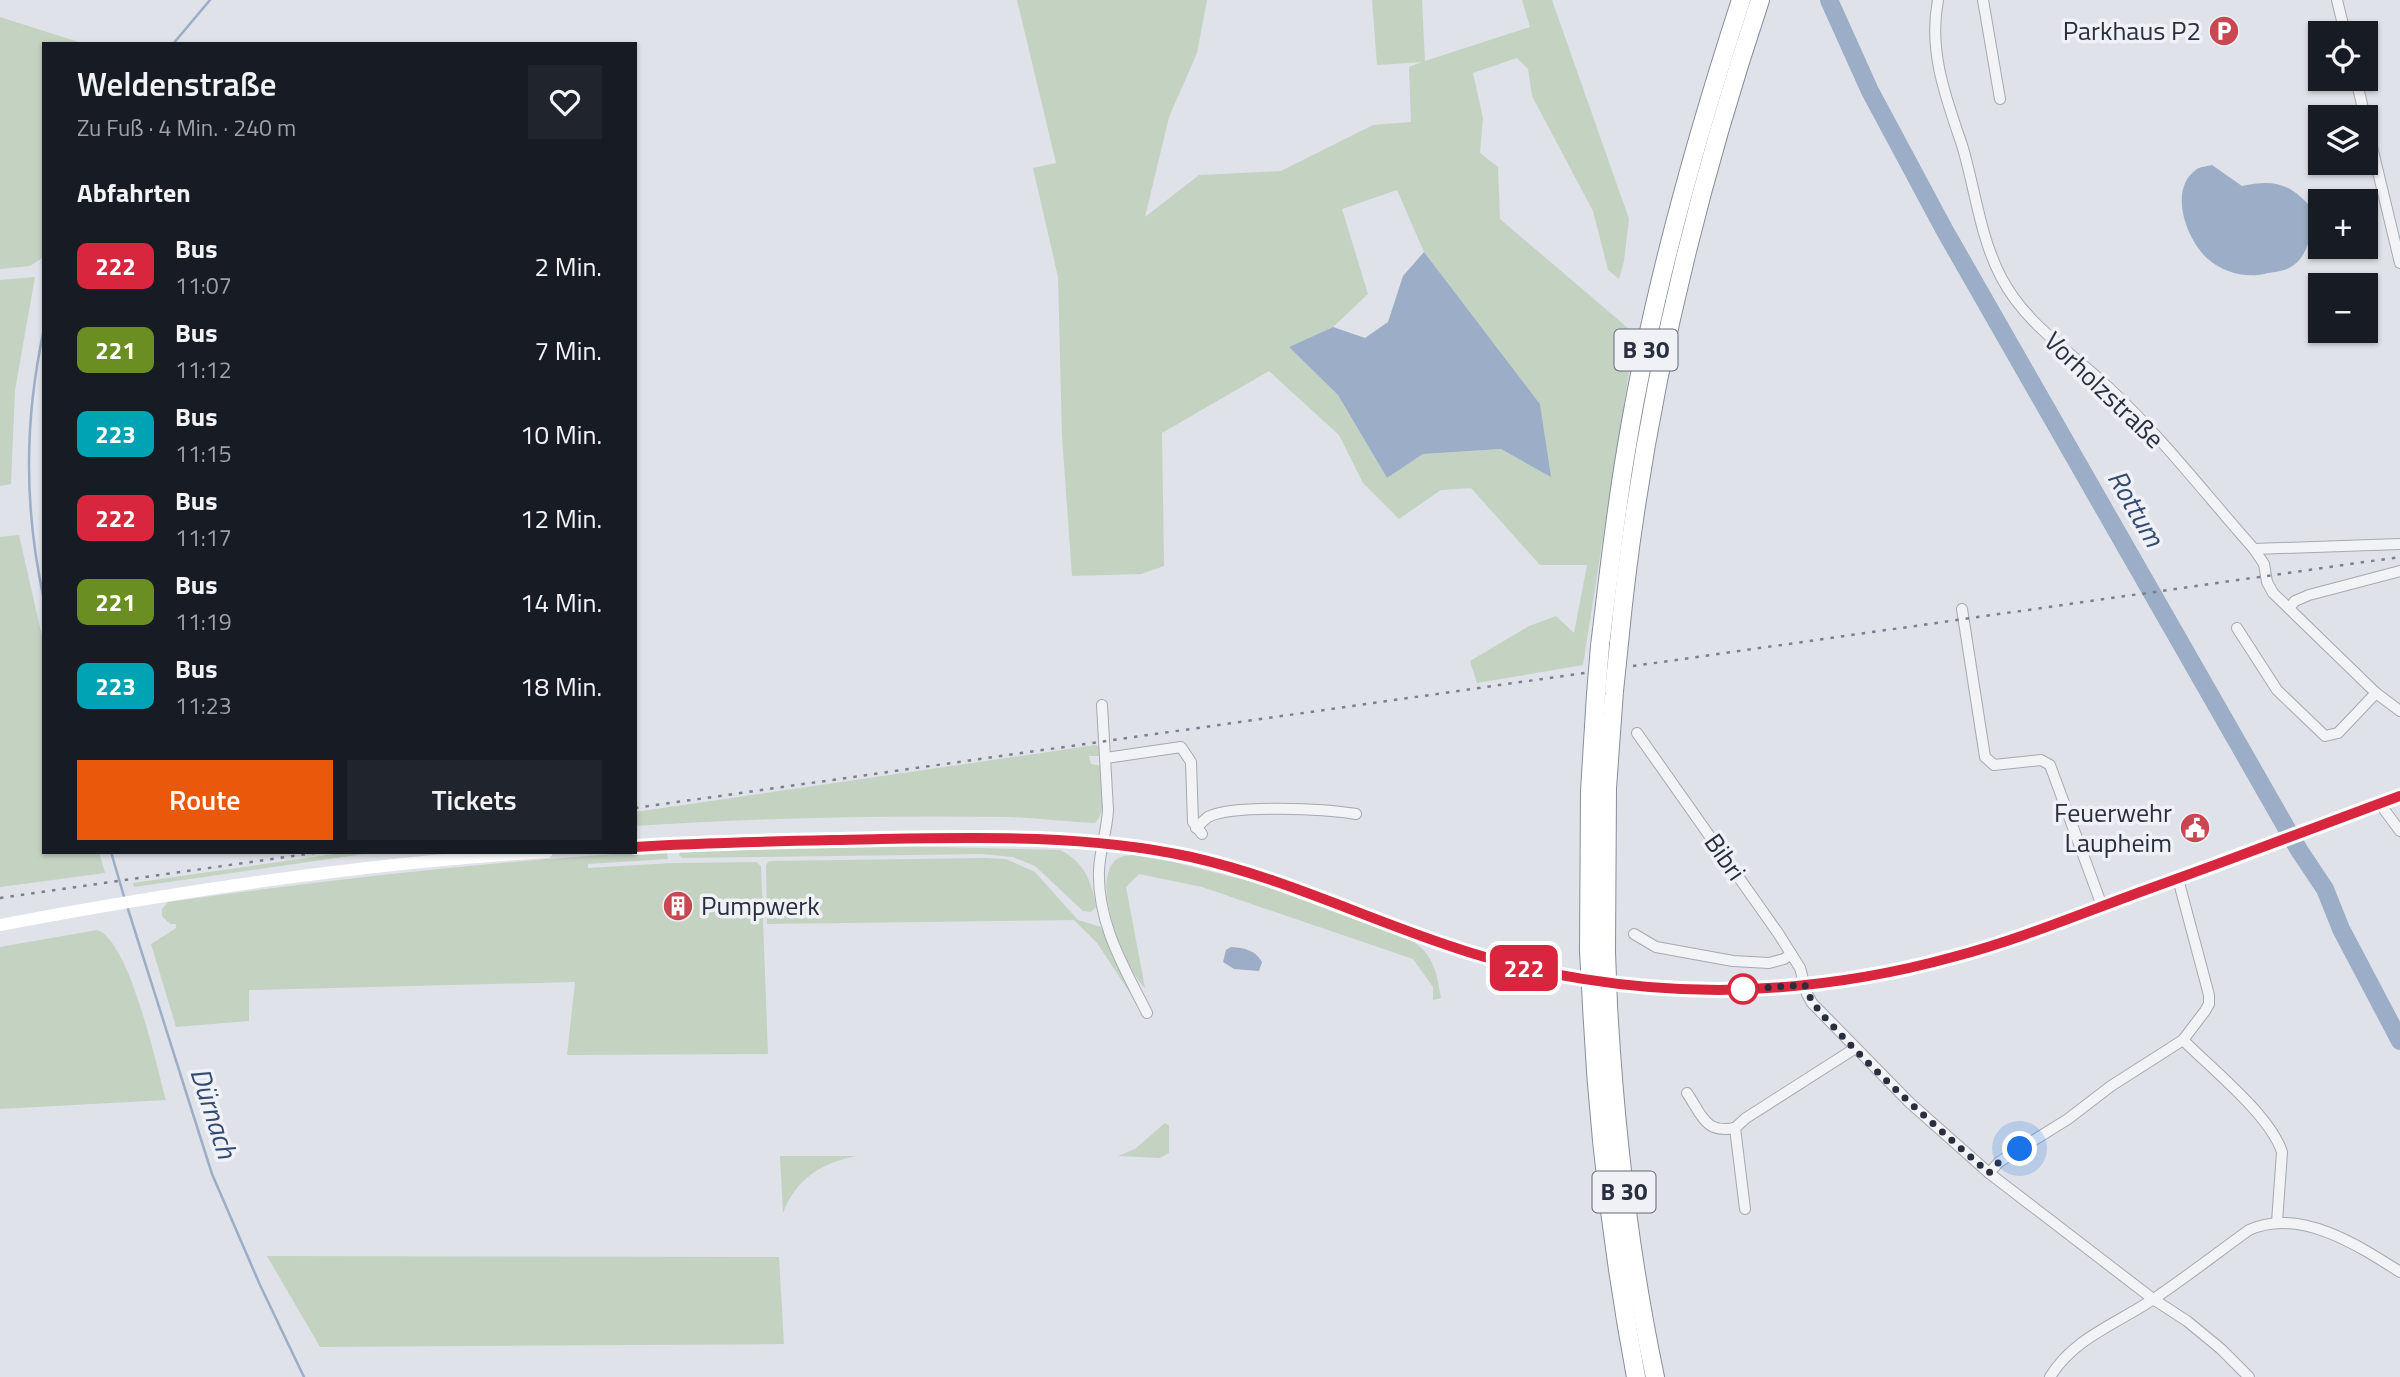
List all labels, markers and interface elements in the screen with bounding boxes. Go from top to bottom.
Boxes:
place label: Parkhaus P2 [2063,11,2201,50]
parking icon: Parkhaus P2 [2207,14,2241,48]
map controls [2308,21,2378,343]
button: locate [2308,21,2378,91]
text: Weldenstraße [77,59,276,109]
button: heart [528,65,602,139]
button: layers [2308,105,2378,175]
text: Zu Fuß · 4 Min. · 240 m [77,110,296,145]
text: Abfahrten [77,173,191,212]
button: + [2308,189,2378,259]
text: Bus [175,229,217,268]
text: 2 Min. [535,247,602,286]
text: 222 [95,248,136,284]
text: 11:07 [175,268,232,303]
button: − [2308,273,2378,343]
text: Bus [175,313,217,352]
street label: Vorholzstraße [2035,322,2173,457]
road number: B 30 [1614,330,1678,370]
text: 7 Min. [535,331,602,370]
text: 221 [95,332,136,368]
text: 11:12 [175,352,232,387]
text: Bus [175,397,217,436]
text: 10 Min. [520,415,602,454]
text: 223 [95,416,136,452]
text: 11:15 [175,436,232,471]
water label: Rottum [2097,461,2176,555]
text: Bus [175,481,217,520]
text: 12 Min. [520,499,602,538]
text: 222 [95,500,136,536]
text: 11:17 [175,520,232,555]
text: Bus [175,565,217,604]
text: 14 Min. [520,583,602,622]
text: 221 [95,584,136,620]
text: 11:19 [175,604,232,639]
text: Bus [175,649,217,688]
text: 18 Min. [520,667,602,706]
text: 223 [95,668,136,704]
text: 11:23 [175,688,232,723]
button: Route [77,760,333,840]
button: Tickets [347,760,602,840]
place label: Feuerwehr Laupheim [2054,793,2172,862]
public building icon: Feuerwehr Laupheim [2178,811,2212,845]
street label: Bibri [1695,825,1756,888]
place label: Pumpwerk [701,886,820,925]
building icon: Pumpwerk [661,889,695,923]
line badge: 222 [1484,945,1564,991]
text: 222 [1504,950,1544,986]
unlabelled marker [1728,974,1758,1004]
water label: Dürnach [180,1062,250,1165]
your location [2002,1131,2037,1166]
road number: B 30 [1592,1172,1656,1212]

